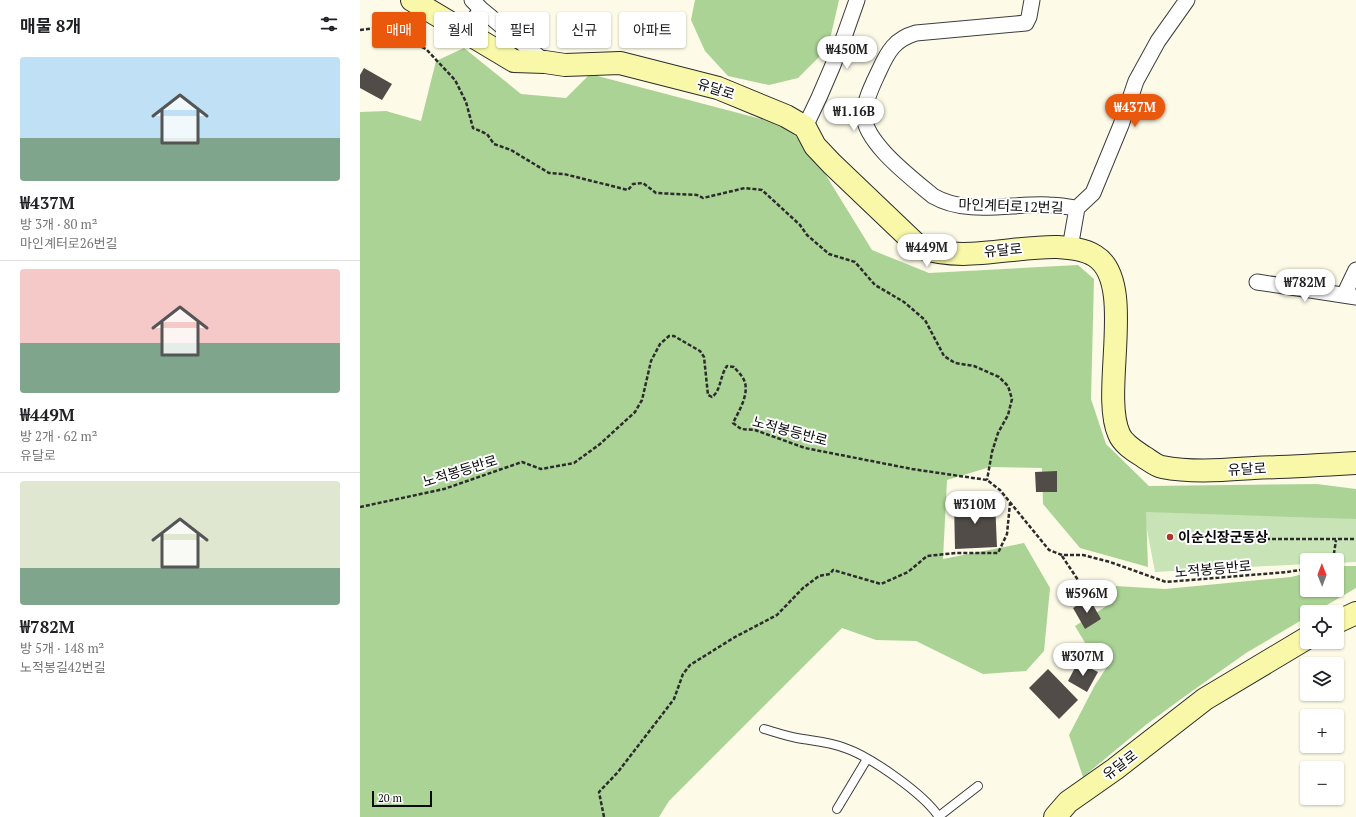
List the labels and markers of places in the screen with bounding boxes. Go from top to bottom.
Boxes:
pin: ₩450M [819,36,875,70]
pin: ₩437M [1107,94,1163,128]
pin: ₩1.16B [821,98,887,132]
pin: ₩449M [899,234,955,268]
pin: ₩782M [1277,269,1333,303]
pin: ₩310M [947,491,1003,525]
place label: 이순신장군동상 [1178,527,1268,546]
marker: 이순신장군동상 [1165,532,1175,542]
pin: ₩596M [1059,580,1115,614]
pin: ₩307M [1055,643,1111,677]

